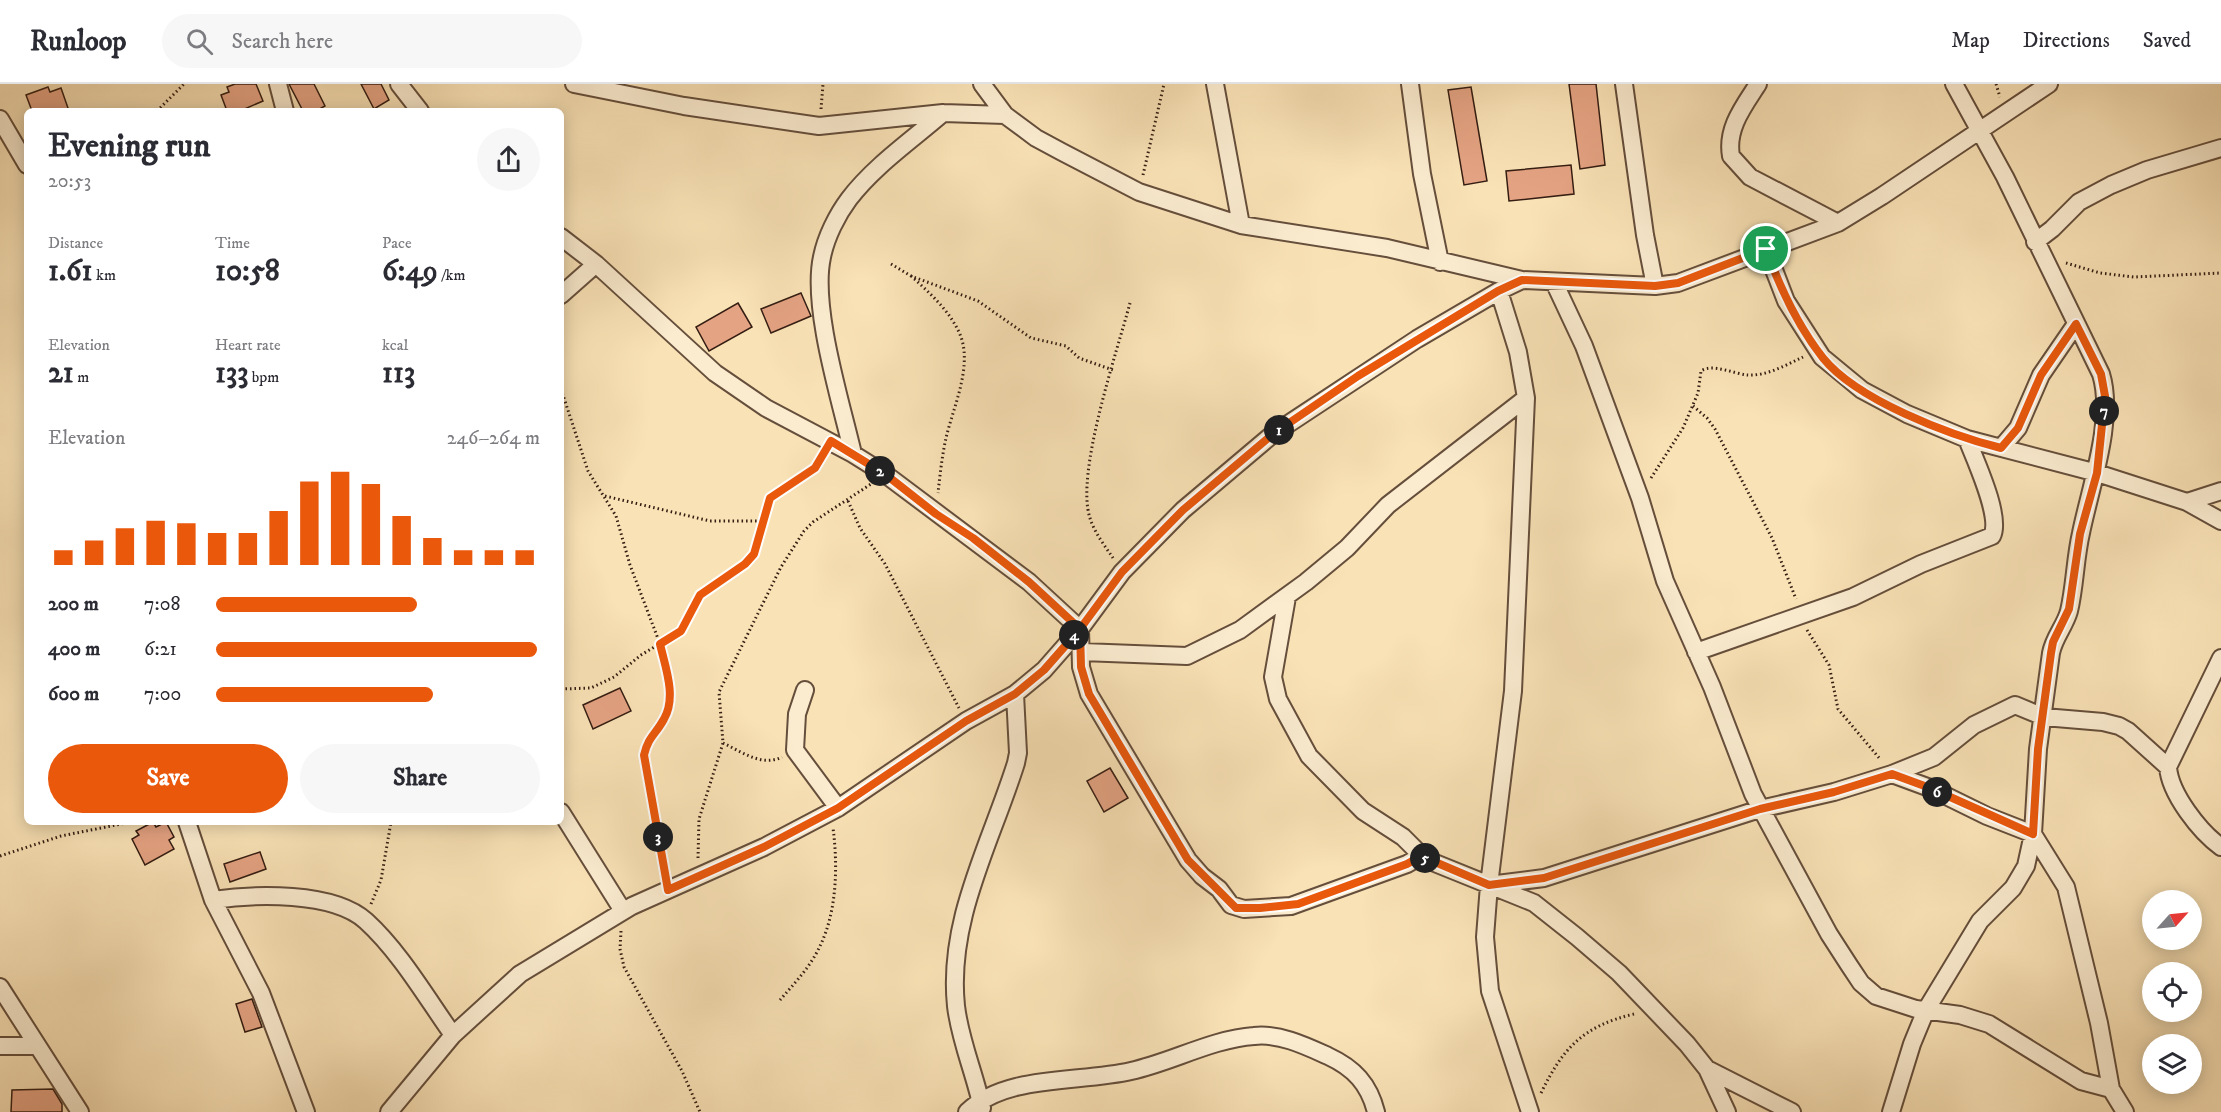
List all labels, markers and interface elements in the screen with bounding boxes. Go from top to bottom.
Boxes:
search box [162,14,582,68]
text: Runloop [30,24,126,59]
icon: search [183,25,216,58]
text: Search here [231,28,333,55]
text: Map [1951,28,1990,54]
text: Directions [2023,28,2110,54]
text: Saved [2143,28,2191,54]
text: Evening run [48,126,210,167]
button: share [477,128,540,191]
text: 20:53 [48,169,91,194]
pin [1740,223,1791,274]
icon: arrive [1749,232,1782,265]
text: Distance [48,233,103,253]
text: Time [215,233,250,253]
text: Pace [382,233,412,253]
text: 1.61 [48,253,93,290]
text: 10:58 [215,253,280,290]
text: 6:49 [382,253,438,290]
text: km [93,265,116,285]
text: /km [438,265,465,285]
text: Elevation [48,335,110,355]
text: Heart rate [215,335,281,355]
text: kcal [382,335,408,355]
text: 21 [48,355,74,392]
text: 133 [215,355,248,392]
text: 113 [382,355,415,392]
text: m [74,367,89,387]
text: bpm [248,367,279,387]
pin: 7 [2089,396,2119,426]
text: 7 [2100,401,2108,421]
pin: 1 [1264,415,1294,445]
text: 1 [1276,420,1282,440]
text: Elevation [48,426,125,451]
text: 246–264 m [447,426,540,451]
pin: 2 [865,456,895,486]
text: 2 [876,461,884,481]
text: 200 m [48,592,99,617]
text: 7:08 [144,592,181,617]
pin: 4 [1059,620,1089,650]
text: 4 [1069,625,1079,645]
text: 400 m [48,637,100,662]
text: 6:21 [144,637,177,662]
text: 600 m [48,682,99,707]
text: 7:00 [144,682,181,707]
button: Save [48,744,288,813]
button: Share [300,744,540,813]
pin: 6 [1922,777,1952,807]
text: 6 [1933,782,1941,802]
pin: 3 [643,822,673,852]
text: 3 [655,827,661,847]
pin: 5 [1410,843,1440,873]
text: 5 [1421,848,1429,868]
north arrow [2142,890,2202,950]
map controls [2142,890,2202,1094]
button: locate [2142,962,2202,1022]
button: layers [2142,1034,2202,1094]

